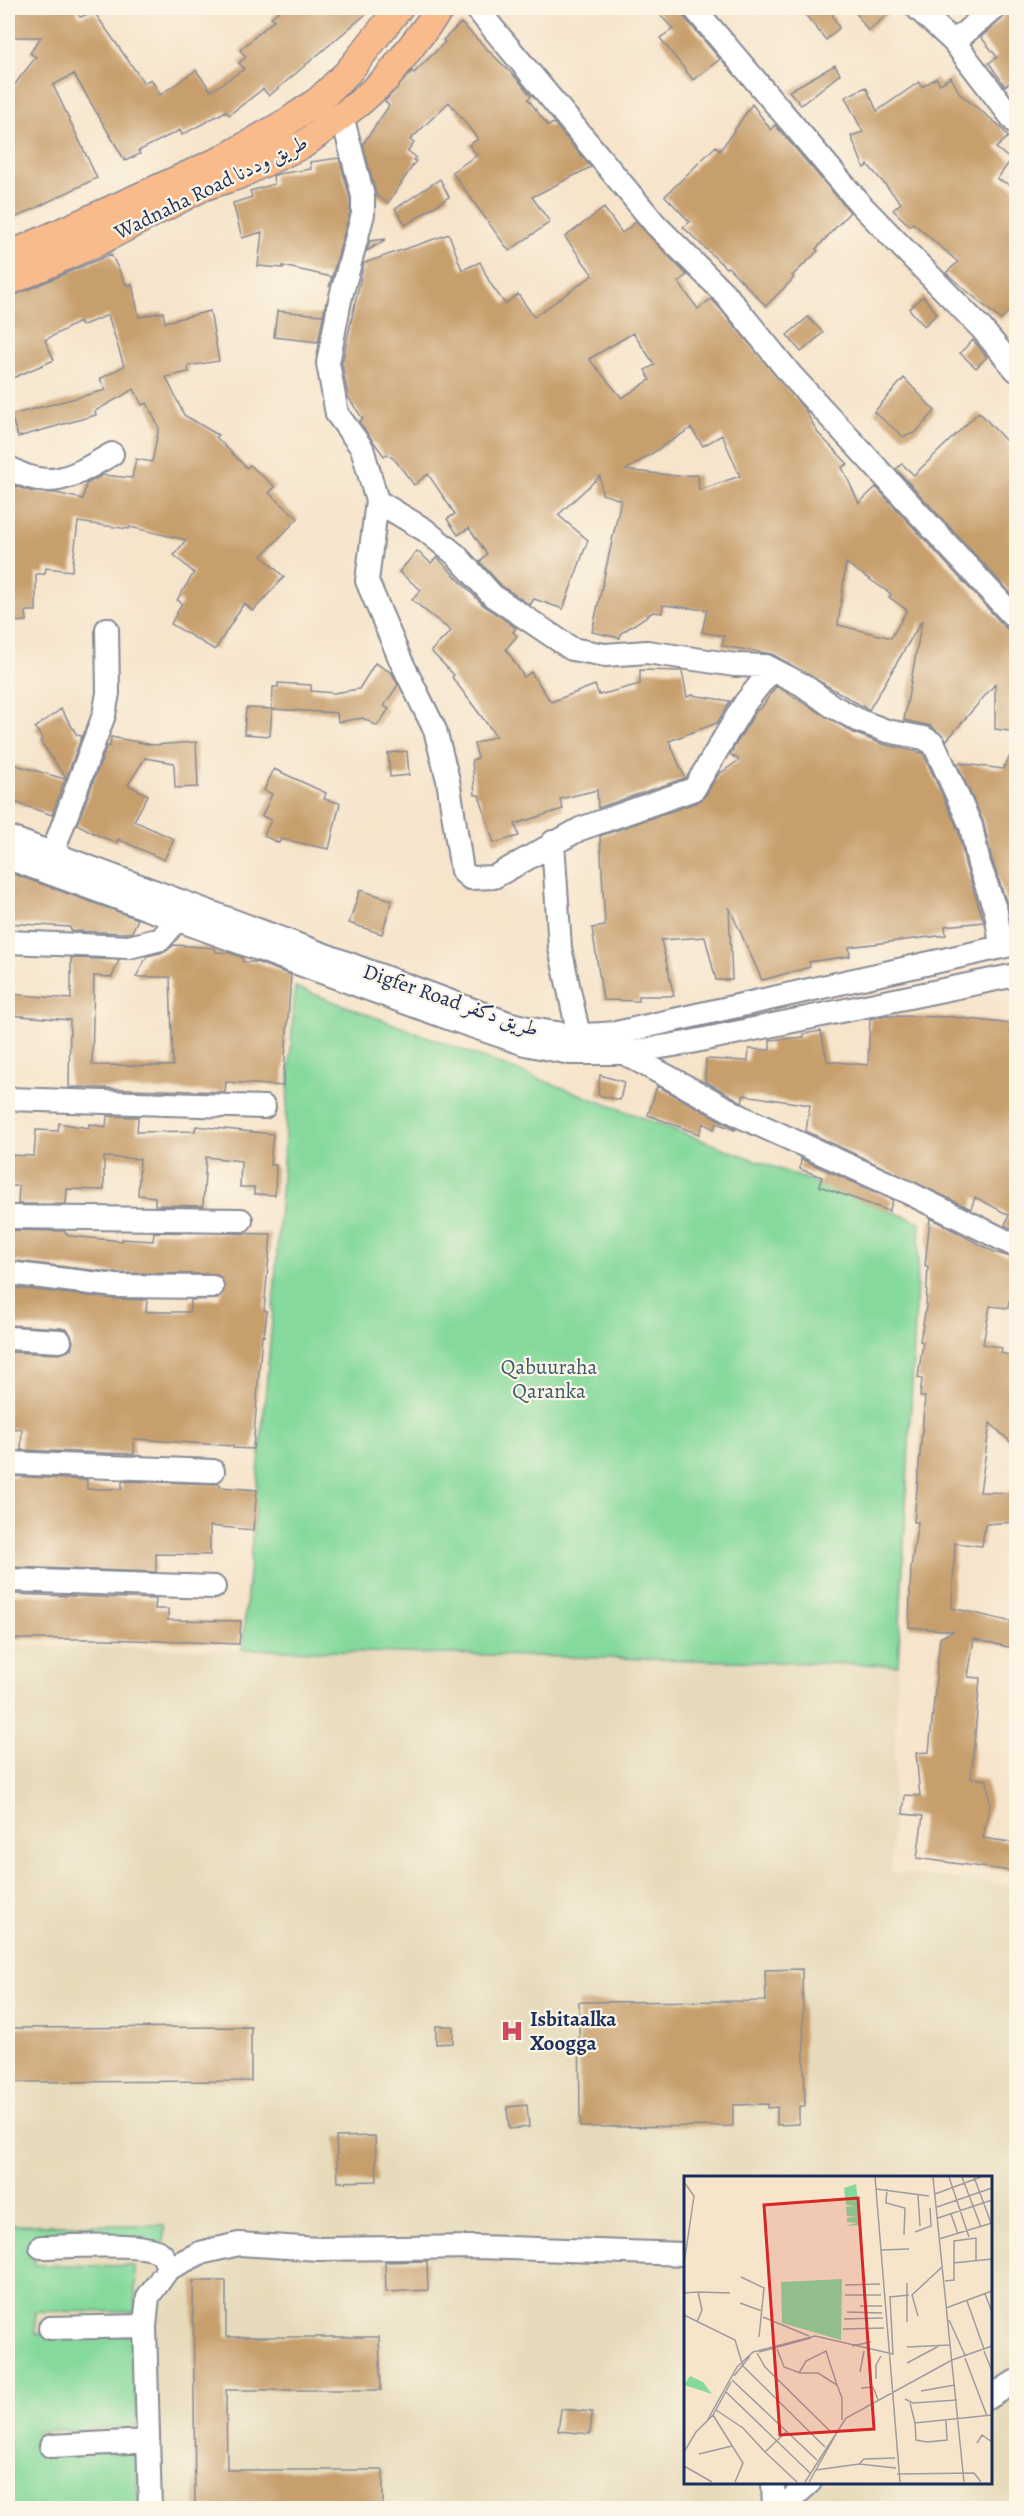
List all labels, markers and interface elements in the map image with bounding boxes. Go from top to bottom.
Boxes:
street label: Wadnaha Road طريق وددنا [109,128,312,246]
street label: Digfer Road طريق دكفر [359,957,543,1043]
park label: Qabuuraha Qaranka [501,1353,597,1405]
place label: Isbitaalka Xoogga [530,2005,617,2057]
hospital icon: Isbitaalka Xoogga [499,2018,525,2044]
inset map [684,2176,991,2483]

